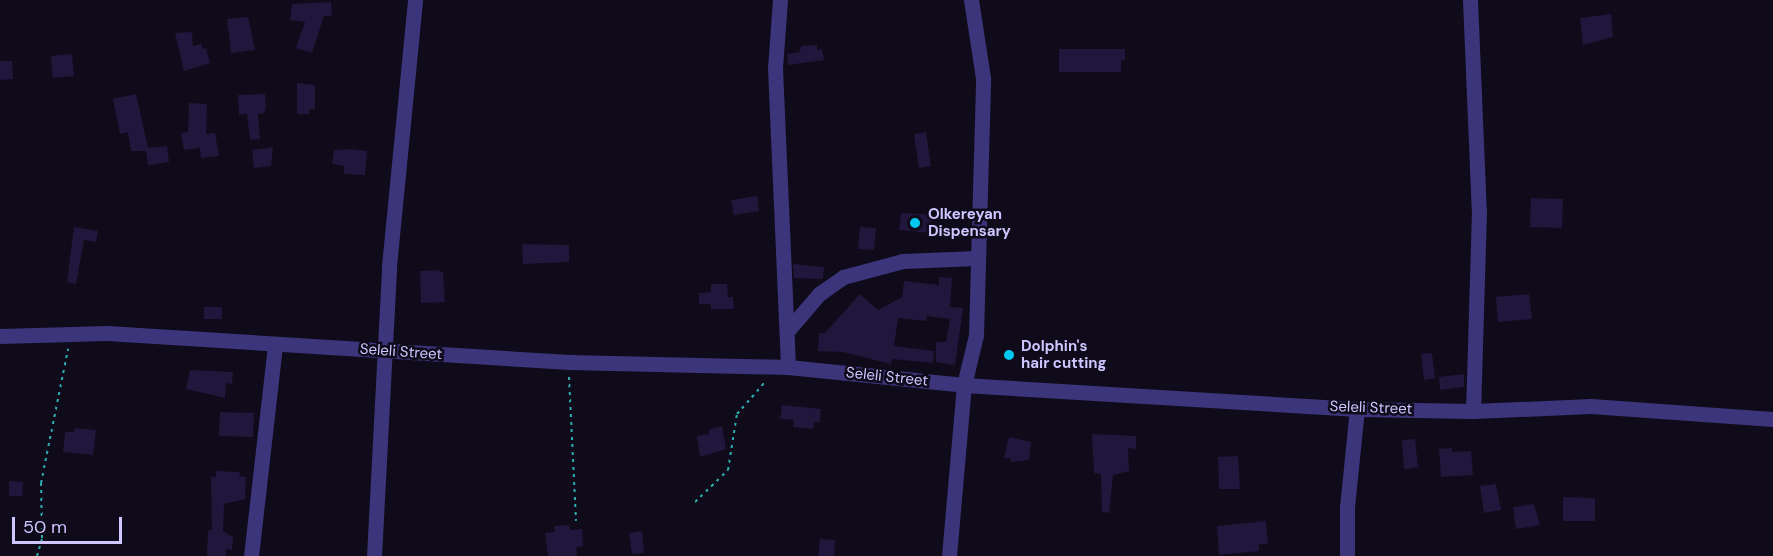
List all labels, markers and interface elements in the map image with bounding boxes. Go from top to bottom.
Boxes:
place label: Olkereyan Dispensary [928,205,1011,240]
marker: Olkereyan Dispensary [906,214,924,232]
place label: Dolphin's hair cutting [1021,337,1106,372]
street label: Seleli Street [359,340,443,364]
marker: Dolphin's hair cutting [1002,348,1016,362]
street label: Seleli Street [845,364,929,390]
street label: Seleli Street [1329,398,1413,418]
scale bar [15,505,124,543]
text: 50 m [23,515,67,539]

